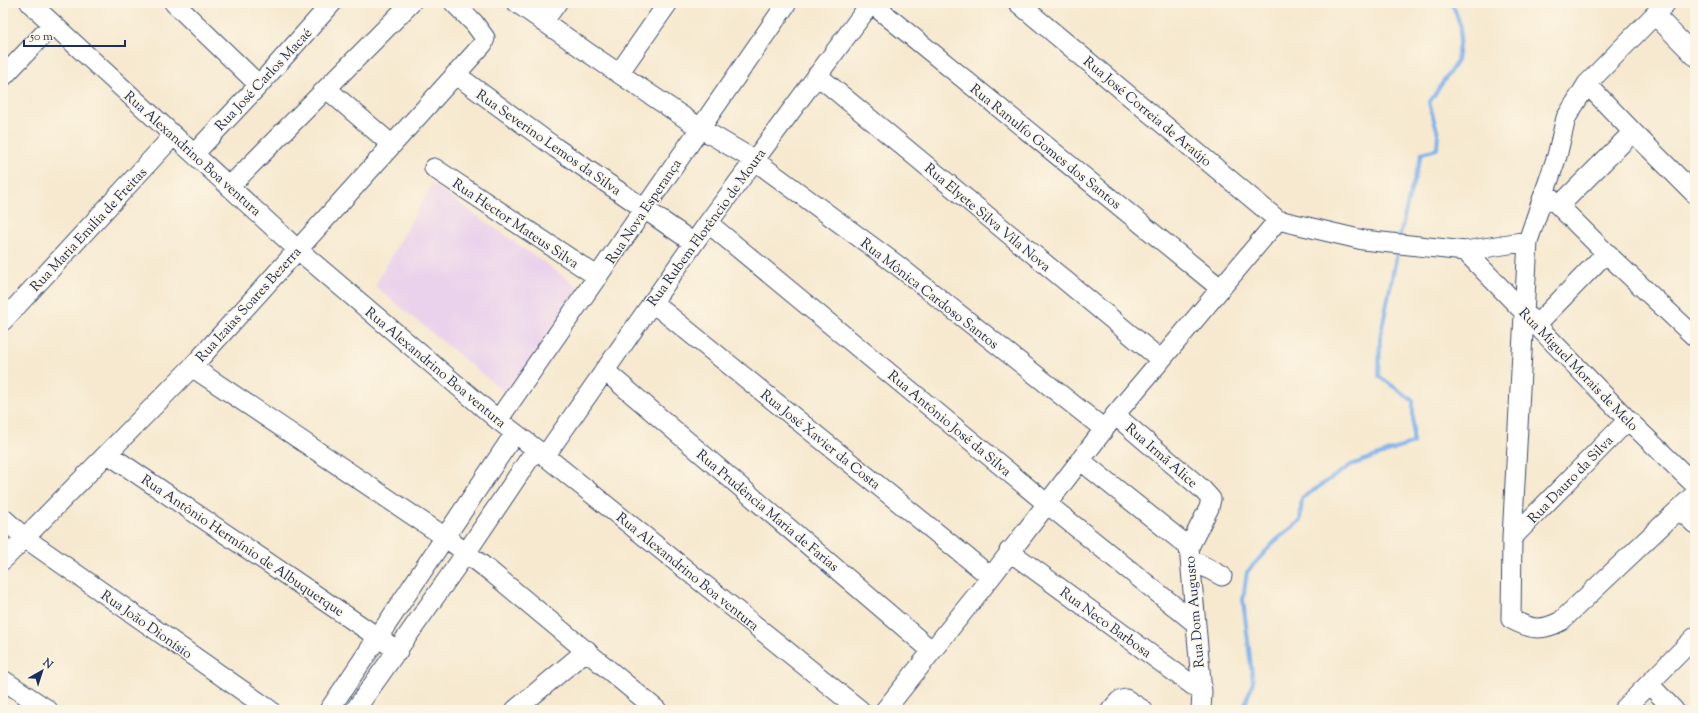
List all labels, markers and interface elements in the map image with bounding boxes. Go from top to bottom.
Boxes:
scale bar [24,22,125,48]
street label: Rua José Carlos Macaé [211,24,318,136]
text: 50 m [29,28,53,46]
street label: Rua José Correia de Araújo [1078,53,1216,173]
street label: Rua Ranulfo Gomes dos Santos [965,80,1125,215]
street label: Rua Severino Lemos da Silva [471,86,625,202]
street label: Rua Alexandrino Boa ventura [119,87,265,222]
street label: Rua Rubem Florêncio de Moura [643,145,772,311]
street label: Rua Nova Esperança [602,155,688,269]
street label: Rua Elyete Silva Vila Nova [919,160,1055,278]
street label: Rua Maria Emilia de Freitas [26,164,153,297]
street label: Rua Hector Mateus Silva [448,175,583,275]
street label: Rua Mônica Cardoso Santos [855,234,1002,355]
street label: Rua Izaias Soares Bezerra [192,243,307,367]
street label: Rua Alexandrino Boa ventura [360,303,510,434]
street label: Rua Miguel Morais de Melo [1513,304,1642,437]
street label: Rua Antônio José da Silva [883,367,1015,483]
street label: Rua José Xavier da Costa [755,386,884,496]
street label: Rua Irmã Alice [1120,419,1201,494]
street label: Rua Dauro da Silva [1524,431,1619,529]
street label: Rua Prudência Maria de Farias [691,446,842,577]
street label: Rua Antônio Hermínio de Albuquerque [136,471,348,622]
street label: Rua Alexandrino Boa ventura [611,509,763,637]
street label: Rua Dom Augusto [1181,555,1211,669]
street label: Rua Neco Barbosa [1055,583,1155,664]
street label: Rua João Dionísio [96,587,196,665]
north arrow [22,651,62,691]
text: N [38,654,56,673]

